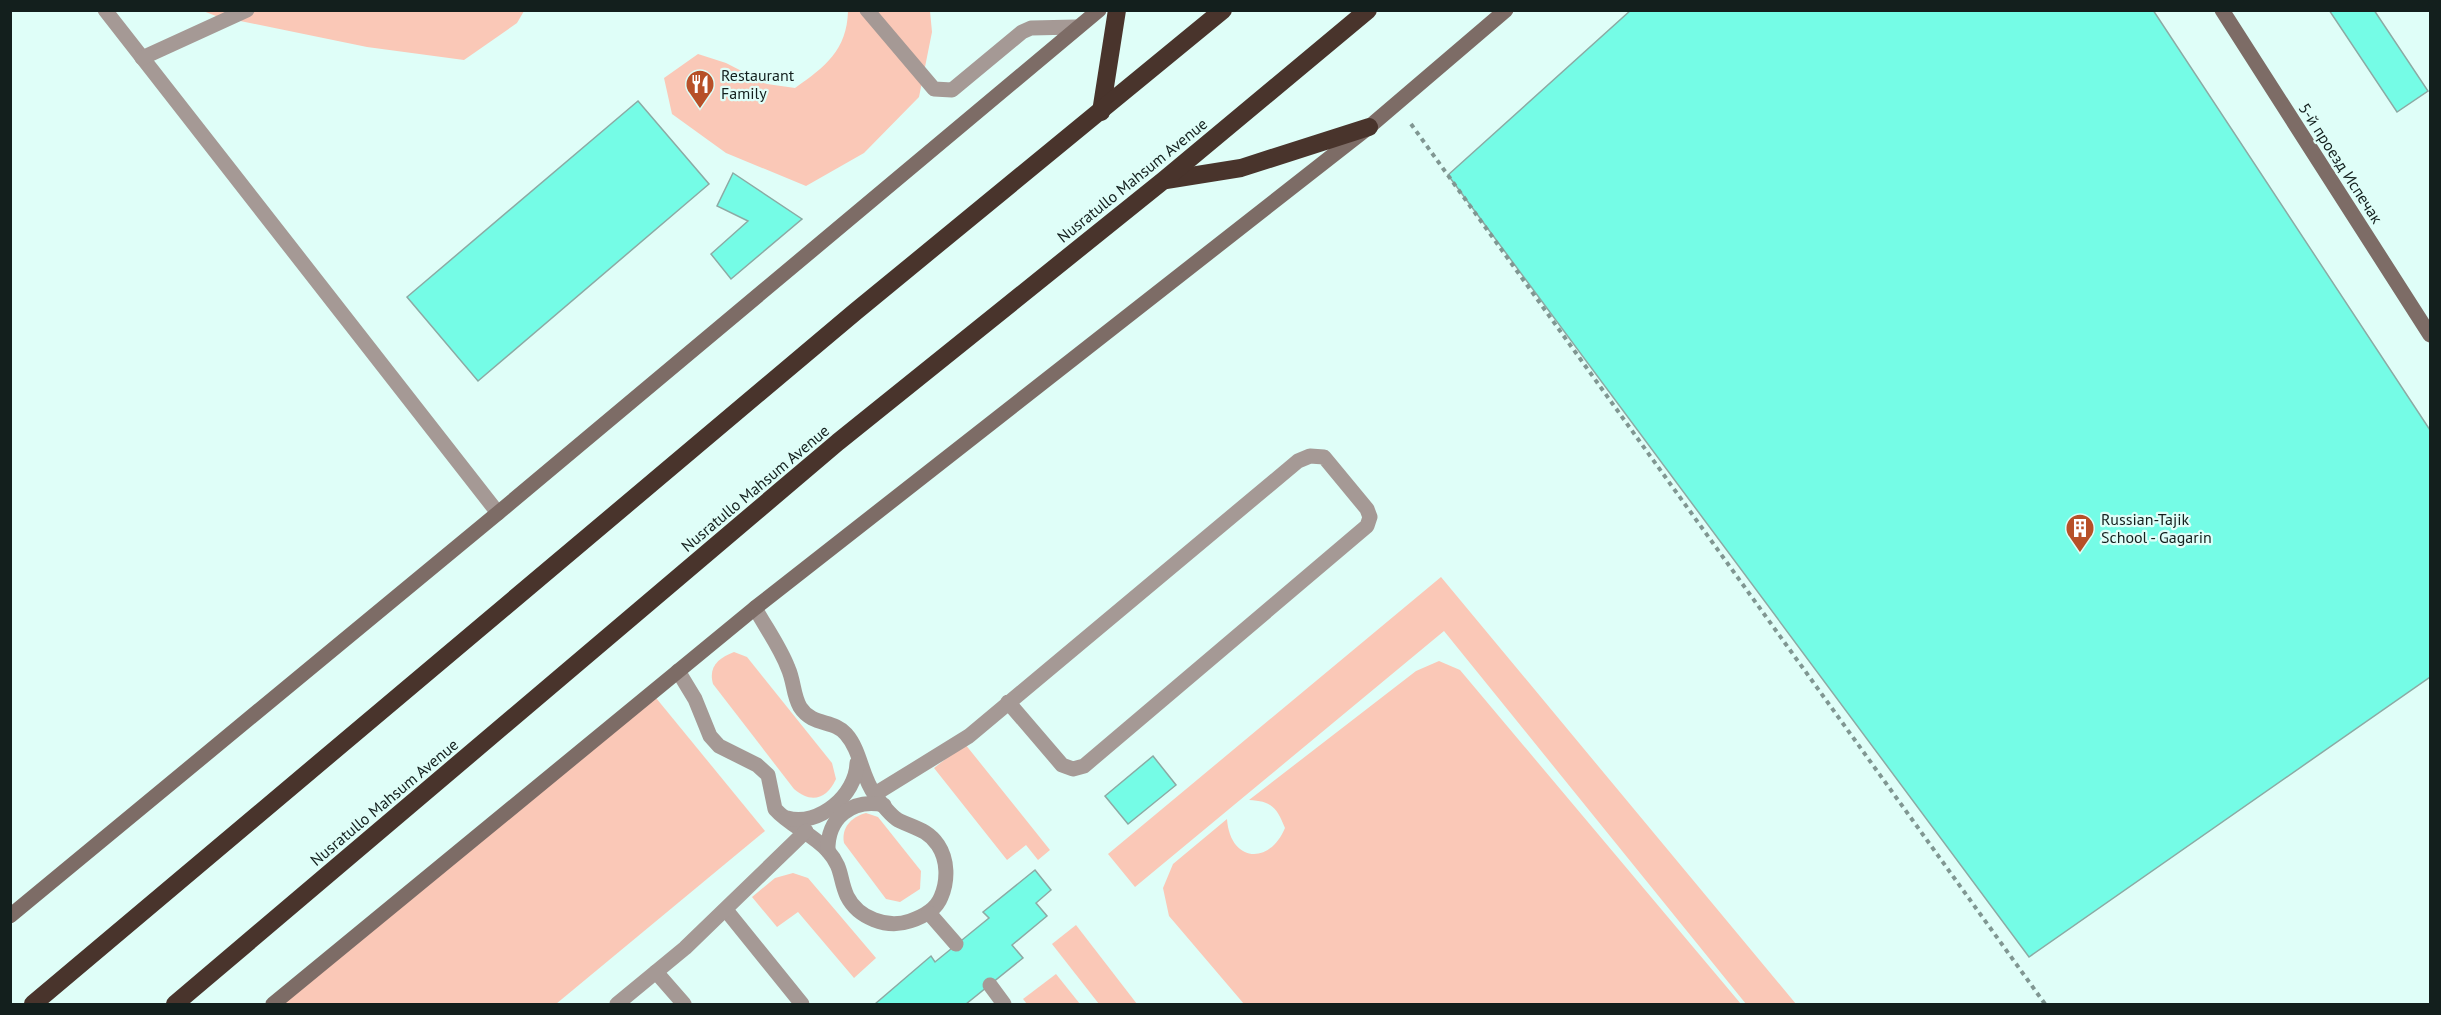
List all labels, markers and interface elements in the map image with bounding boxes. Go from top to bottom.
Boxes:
place label: Restaurant Family [721,65,795,103]
restaurant icon: Restaurant Family [684,68,716,110]
street label: 5-й проезд Испечак [2295,99,2388,227]
street label: Nusratullo Mahsum Avenue [1053,113,1211,247]
street label: Nusratullo Mahsum Avenue [677,420,833,556]
place label: Russian-Tajik School - Gagarin [2101,509,2212,547]
building icon: Russian-Tajik School - Gagarin [2064,512,2096,554]
street label: Nusratullo Mahsum Avenue [306,734,462,870]

